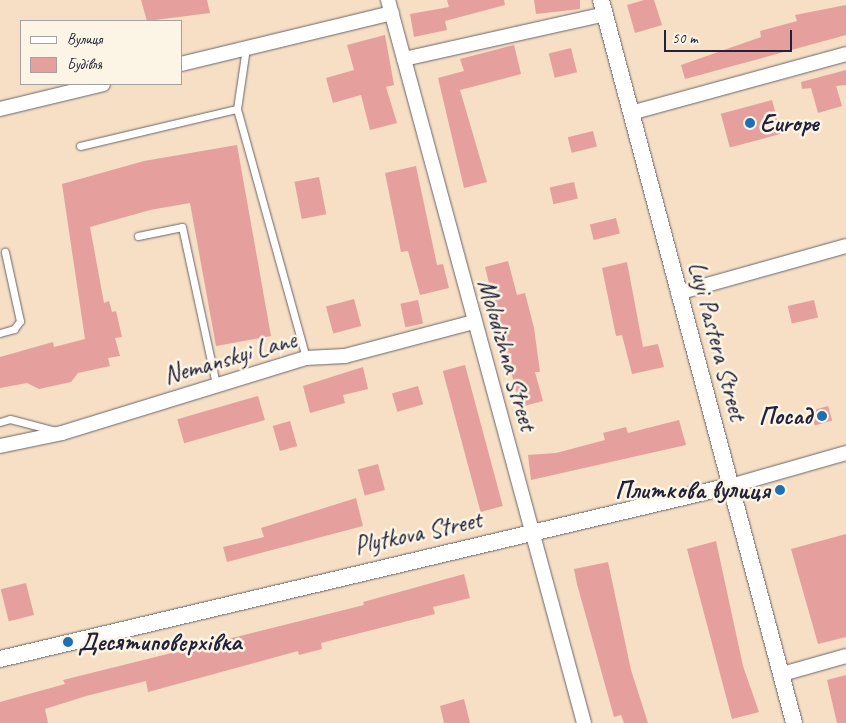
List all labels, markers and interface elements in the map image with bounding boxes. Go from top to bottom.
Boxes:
legend [20,20,182,85]
scale bar [666,20,794,52]
text: 50 m [672,29,698,48]
text: Вулиця [67,30,103,49]
text: Будівля [67,55,102,74]
place label: Europe [760,108,818,138]
marker: Europe [744,117,756,129]
street label: Luyi Pastera Street [681,258,753,424]
street label: Molodizhna Street [471,276,543,434]
street label: Nemanskyi Lane [160,325,300,391]
place label: Посад [759,401,812,431]
marker: Посад [816,410,828,422]
place label: Плиткова вулиця [615,475,770,505]
marker: Плиткова вулиця [774,484,786,496]
street label: Plytkova Street [351,505,485,561]
place label: Десятиповерхівка [78,627,241,657]
marker: Десятиповерхівка [62,636,74,648]

